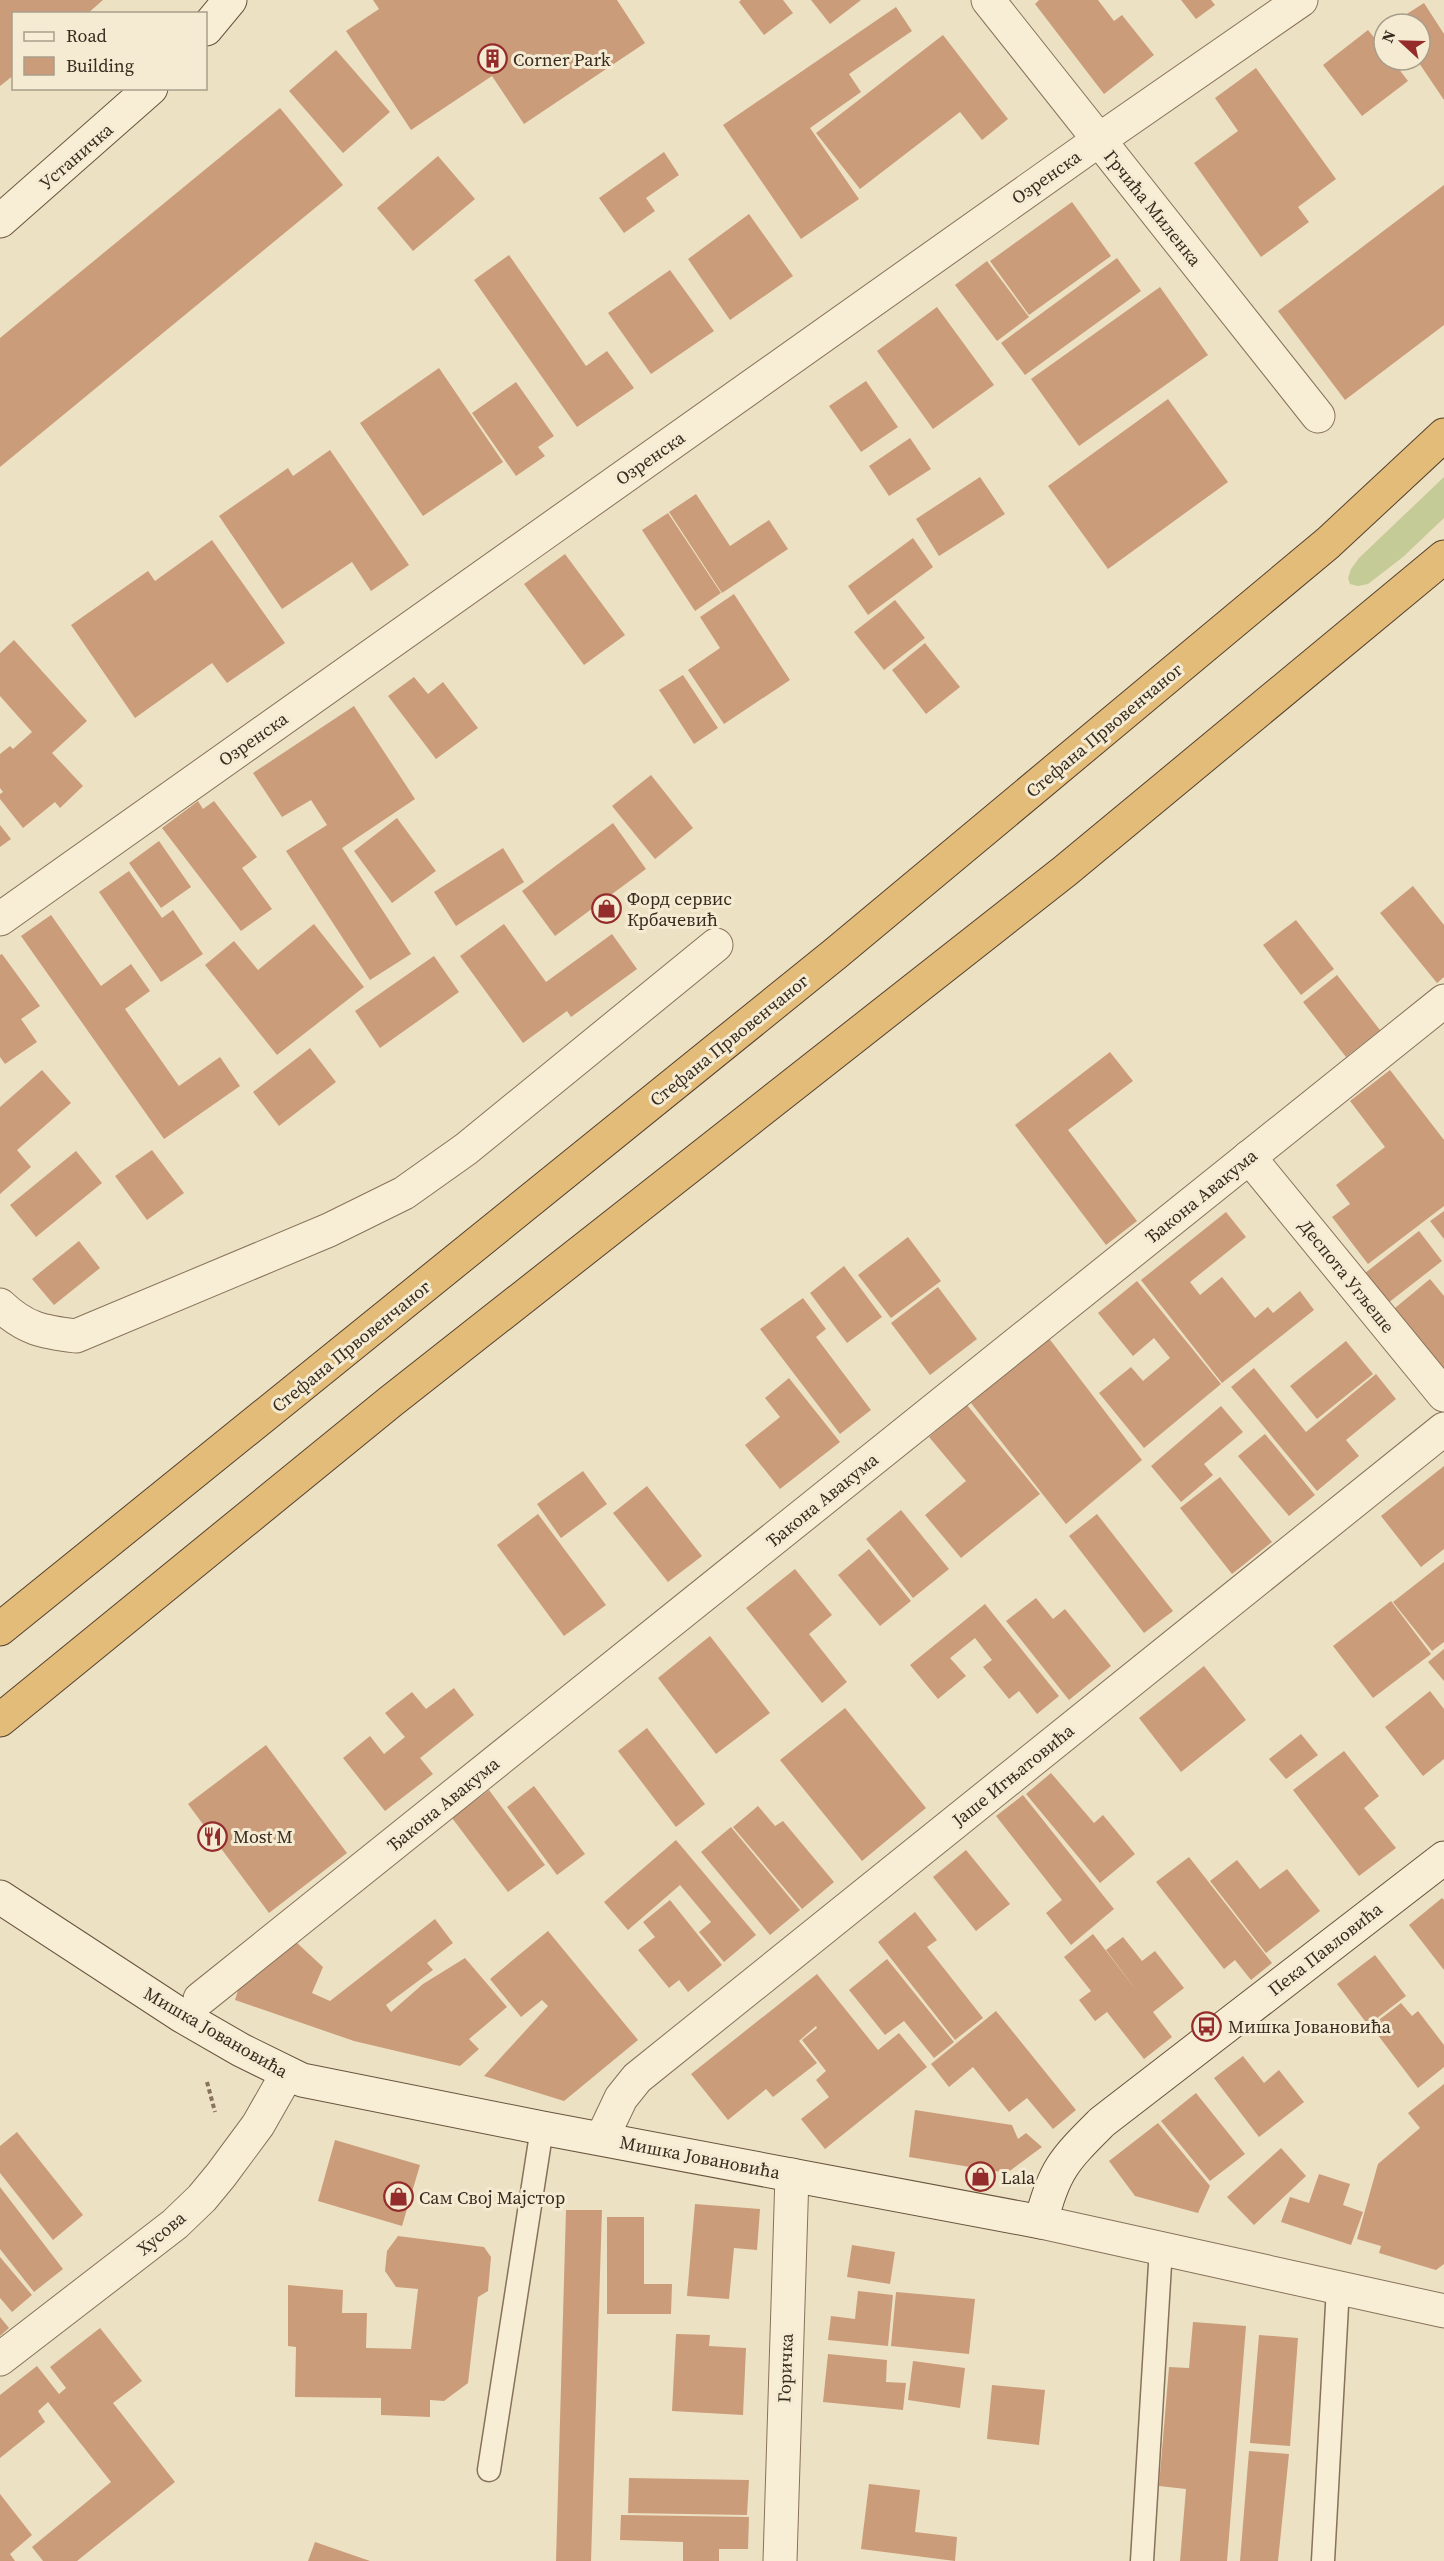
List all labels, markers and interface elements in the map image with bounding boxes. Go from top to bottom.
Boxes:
legend [12,12,207,90]
north arrow [1372,12,1432,72]
text: Road [66,23,107,48]
text: N [1376,27,1401,46]
building icon: Corner Park [476,43,508,75]
place label: Corner Park [513,47,611,72]
text: Building [66,53,134,78]
street label: Устаничка [34,117,119,195]
street label: Озренска [1006,144,1086,210]
street label: Грчића Миленка [1098,145,1208,272]
street label: Озренска [610,425,690,491]
street label: Стефана Првовенчаног [1020,657,1188,803]
street label: Озренска [213,706,293,772]
place label: Форд сервис Крбачевић [627,886,732,932]
shop icon: Форд сервис Крбачевић [590,892,622,924]
street label: Стефана Првовенчаног [644,968,814,1112]
street label: Ђакона Авакума [1140,1142,1263,1249]
street label: Деспота Угљеше [1293,1214,1401,1338]
street label: Стефана Првовенчаног [266,1274,436,1418]
street label: Ђакона Авакума [761,1446,884,1553]
street label: Јаше Игњатовића [946,1718,1080,1833]
street label: Ђакона Авакума [382,1750,505,1857]
restaurant icon: Most M [196,1820,228,1852]
place label: Most M [233,1824,293,1849]
street label: Пека Павловића [1263,1896,1388,2002]
street label: Мишка Јовановића [139,1980,294,2084]
bus stop icon: Мишка Јовановића [1191,2010,1223,2042]
place label: Мишка Јовановића [1228,2014,1392,2039]
street label: Мишка Јовановића [618,2129,783,2185]
shop icon: Lala [964,2161,996,2193]
place label: Lala [1001,2165,1036,2190]
shop icon: Сам Свој Мајстор [382,2181,414,2213]
place label: Сам Свој Мајстор [419,2185,565,2210]
street label: Хусова [131,2205,191,2261]
street label: Горичка [771,2332,799,2403]

